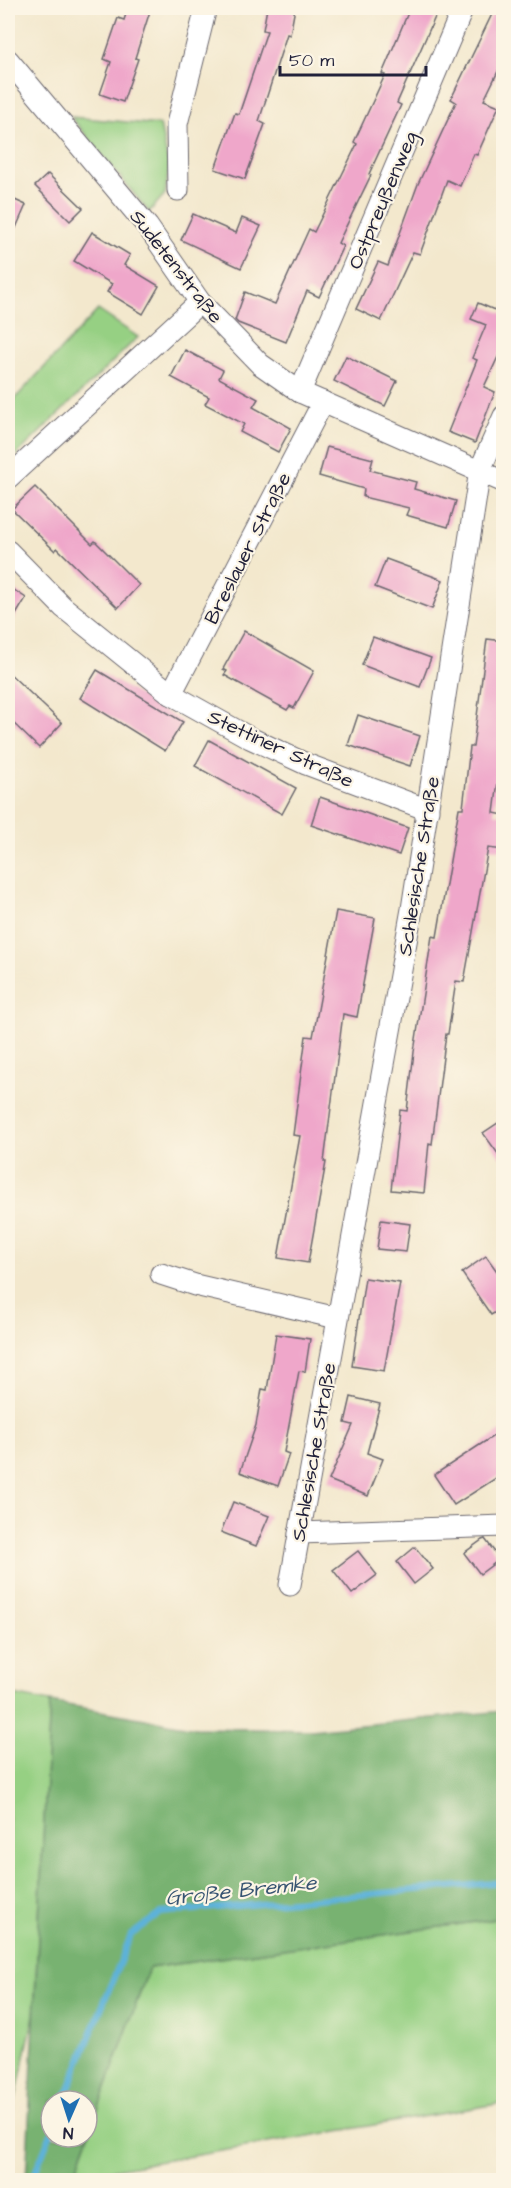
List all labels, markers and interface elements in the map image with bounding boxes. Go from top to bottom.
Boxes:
scale bar [280,39,426,77]
text: 50 m [289,48,334,73]
street label: Ostpreußenweg [341,127,425,274]
street label: Sudetenstraße [123,204,230,329]
street label: Breslauer Straße [198,468,298,629]
street label: Stettiner Straße [203,703,358,795]
street label: Schlesische Straße [391,774,447,958]
street label: Schlesische Straße [284,1360,344,1544]
water label: Große Bremke [164,1868,319,1913]
north arrow [39,2089,99,2149]
text: N [63,2122,74,2144]

